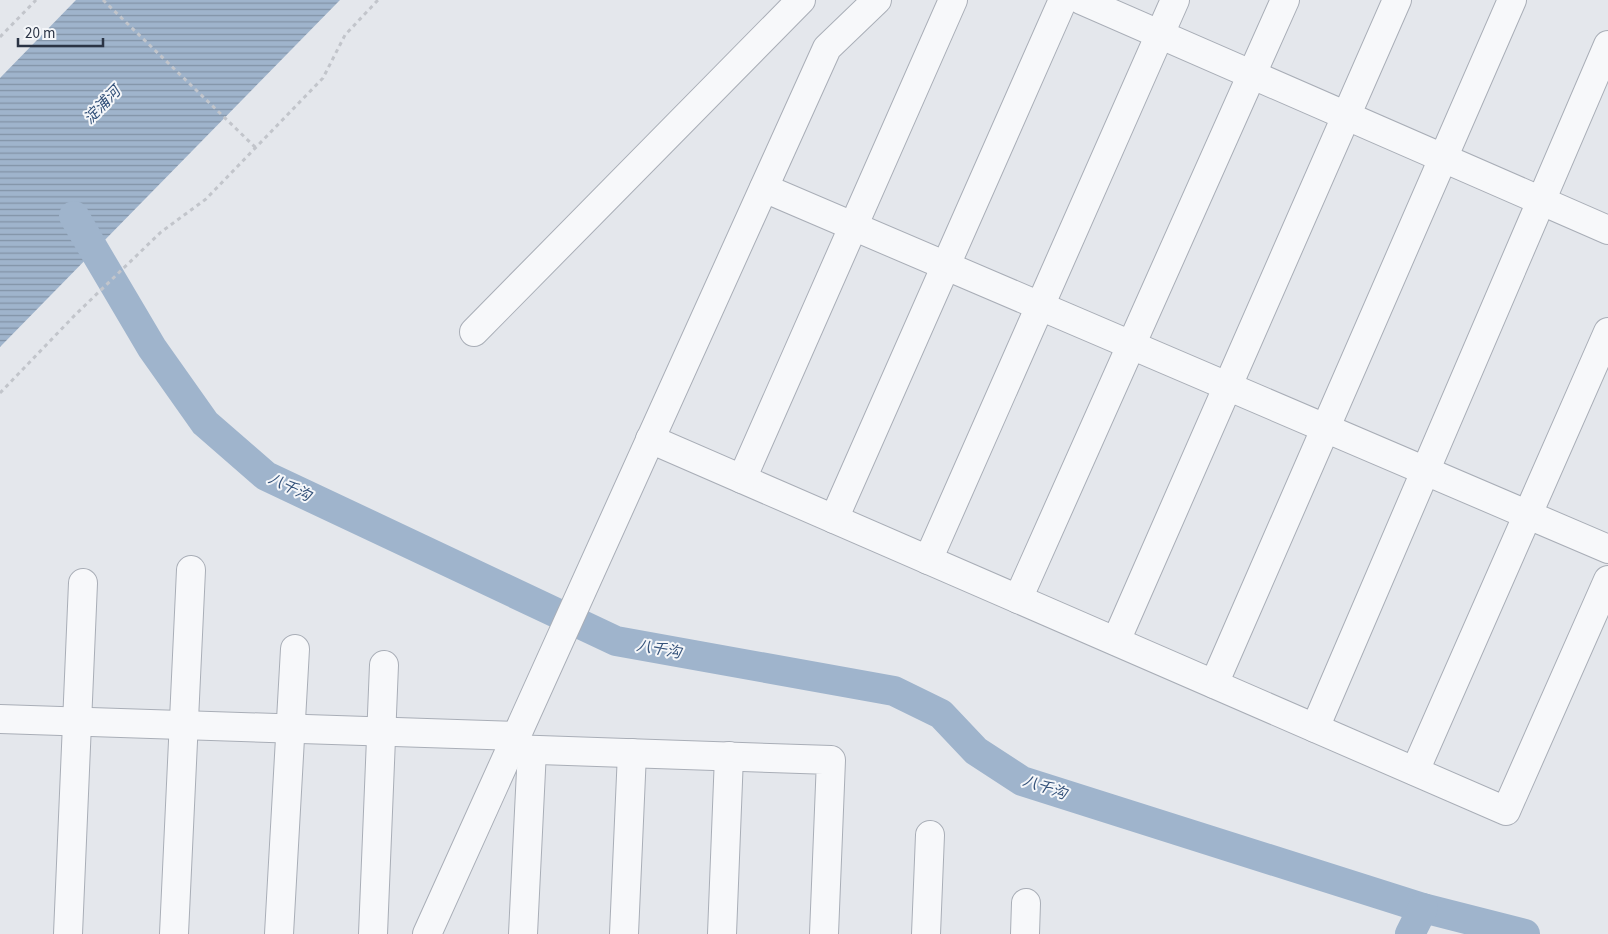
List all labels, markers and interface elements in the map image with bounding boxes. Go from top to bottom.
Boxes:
scale bar [18,15,102,47]
text: 20 m [25,23,55,44]
water label: 淀浦河 [79,80,128,129]
water label: 八千沟 [265,468,316,508]
water label: 八千沟 [635,635,685,664]
water label: 八千沟 [1020,770,1071,805]

